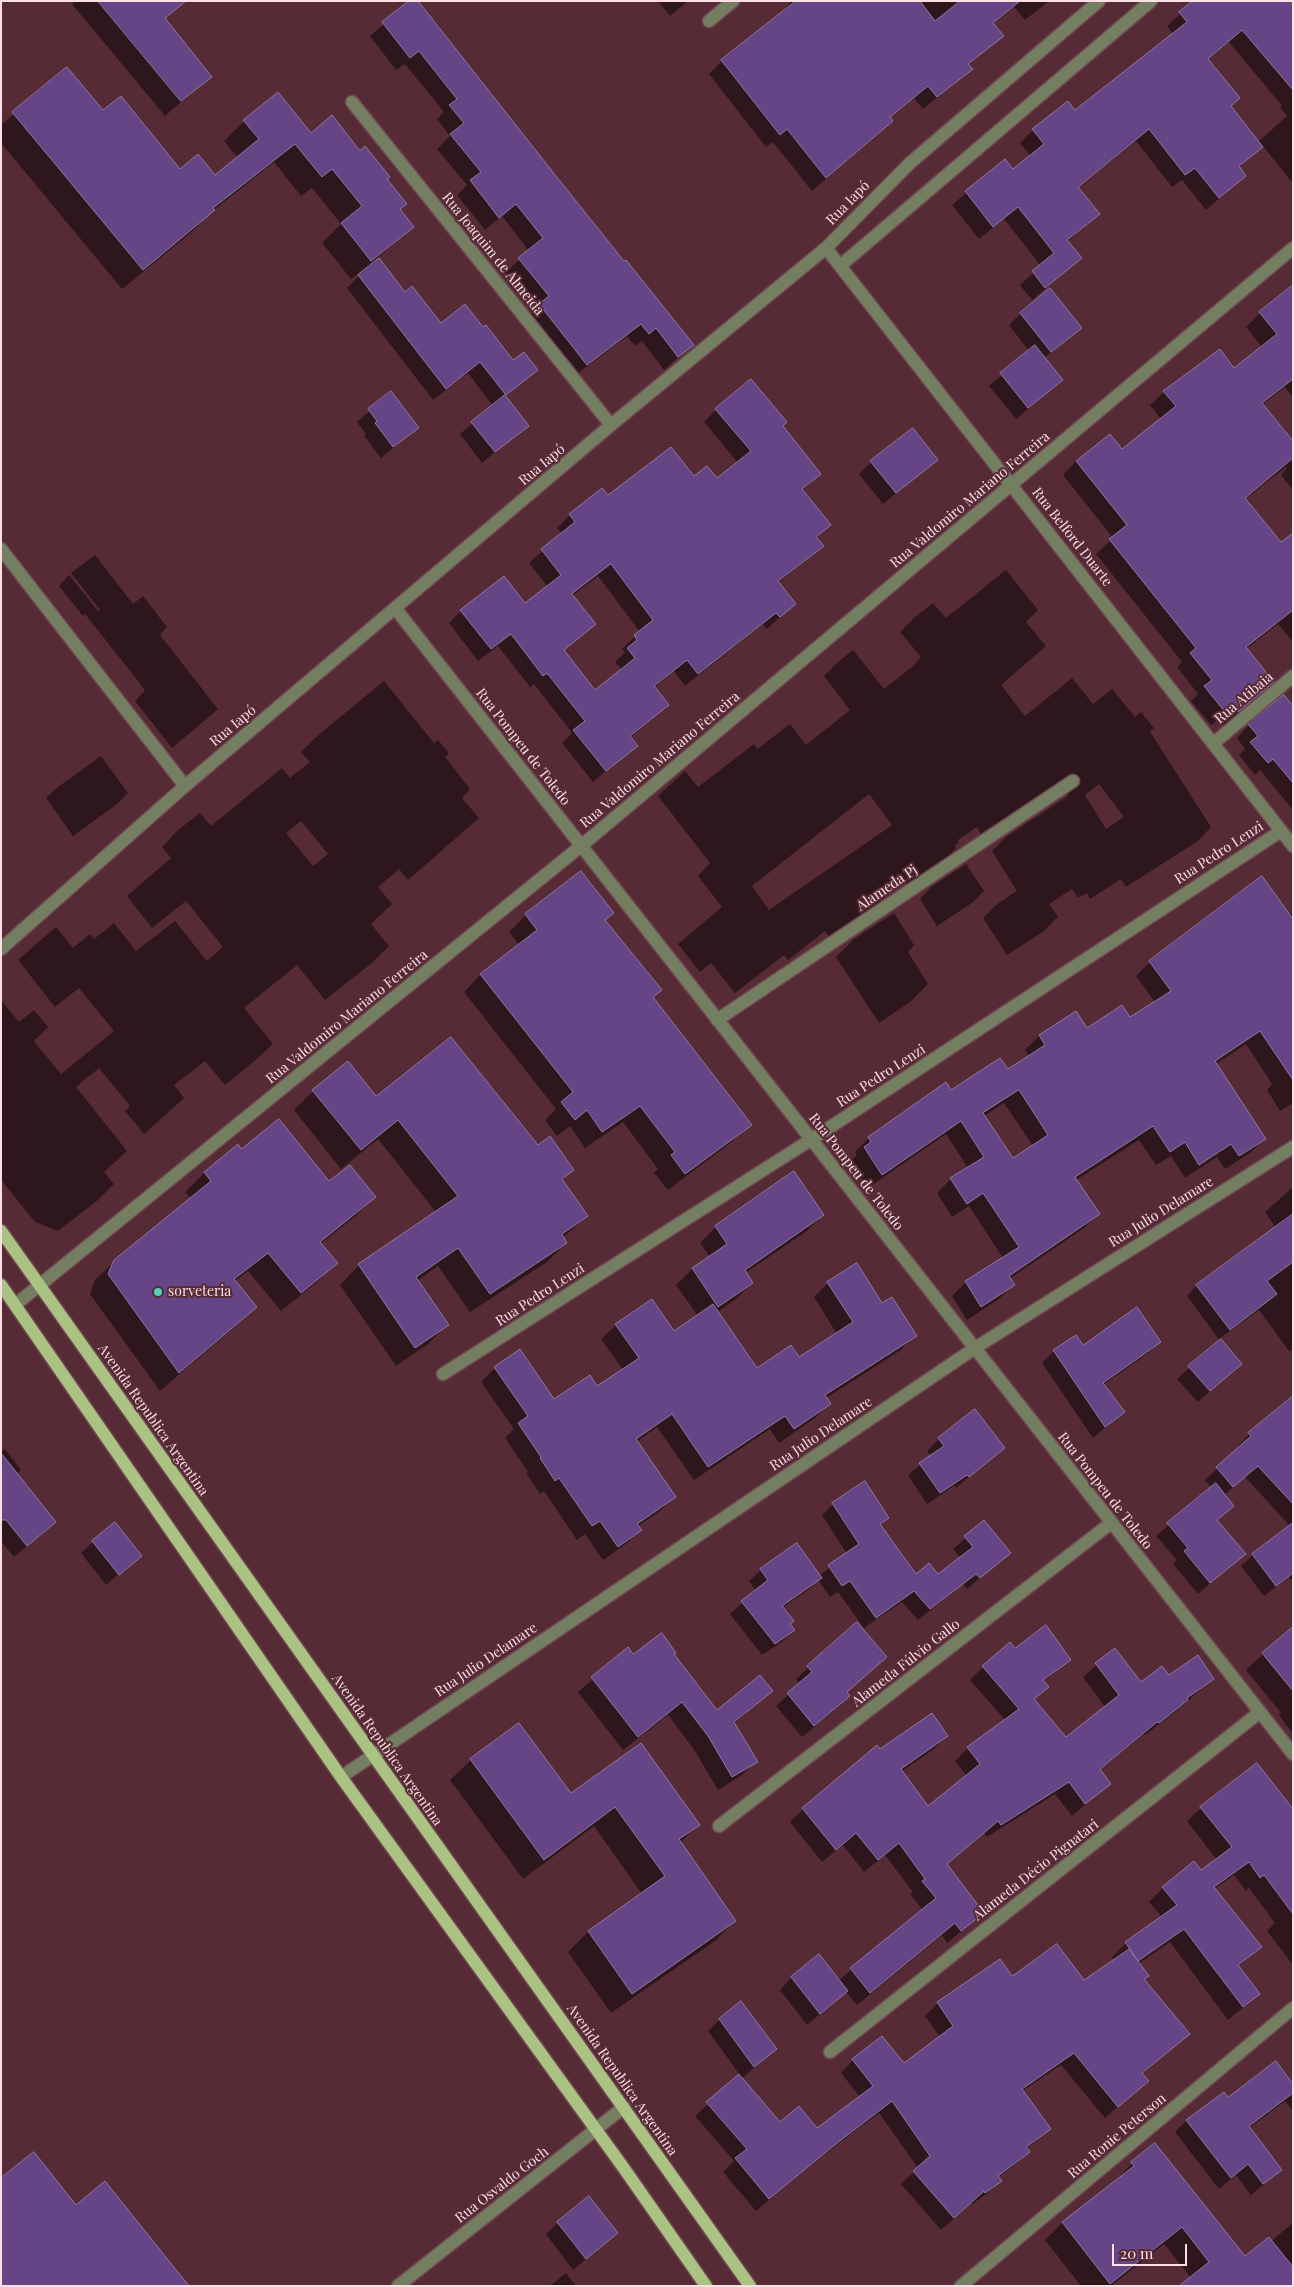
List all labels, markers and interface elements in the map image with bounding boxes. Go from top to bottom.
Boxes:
street label: Rua Iapó [823,177,873,229]
street label: Rua Joaquim de Almeida [438,189,548,319]
street label: Rua Valdomiro Mariano Ferreira [887,428,1053,572]
street label: Rua Iapó [515,441,569,489]
street label: Rua Belford Duarte [1028,484,1116,590]
street label: Rua Atibaia [1211,669,1277,727]
street label: Rua Pompeu de Toledo [472,685,574,809]
street label: Rua Valdomiro Mariano Ferreira [577,688,743,832]
street label: Rua Iapó [206,702,260,750]
street label: Rua Pedro Lenzi [1171,818,1267,888]
street label: Alameda Pj [853,862,921,914]
street label: Rua Valdomiro Mariano Ferreira [263,947,431,1087]
street label: Rua Pedro Lenzi [833,1041,929,1111]
street label: Rua Pompeu de Toledo [805,1110,907,1234]
street label: Rua Julio Delamare [1106,1173,1216,1251]
street label: Rua Pedro Lenzi [492,1260,588,1330]
place label: sorveteria [168,1284,231,1300]
marker: sorveteria [152,1286,164,1298]
street label: Avenida Republica Argentina [94,1341,212,1499]
street label: Rua Julio Delamare [767,1393,875,1475]
street label: Rua Pompeu de Toledo [1054,1429,1156,1553]
street label: Alameda Fúlvio Gallo [849,1616,963,1710]
street label: Rua Julio Delamare [432,1619,540,1701]
street label: Avenida Republica Argentina [328,1671,446,1829]
street label: Alameda Décio Pignatari [970,1816,1102,1924]
street label: Avenida Republica Argentina [563,2001,681,2159]
street label: Rua Ronie Peterson [1064,2090,1170,2182]
street label: Rua Osvaldo Goch [452,2143,552,2227]
scale bar [1114,2234,1189,2266]
text: 20 m [1120,2243,1153,2263]

